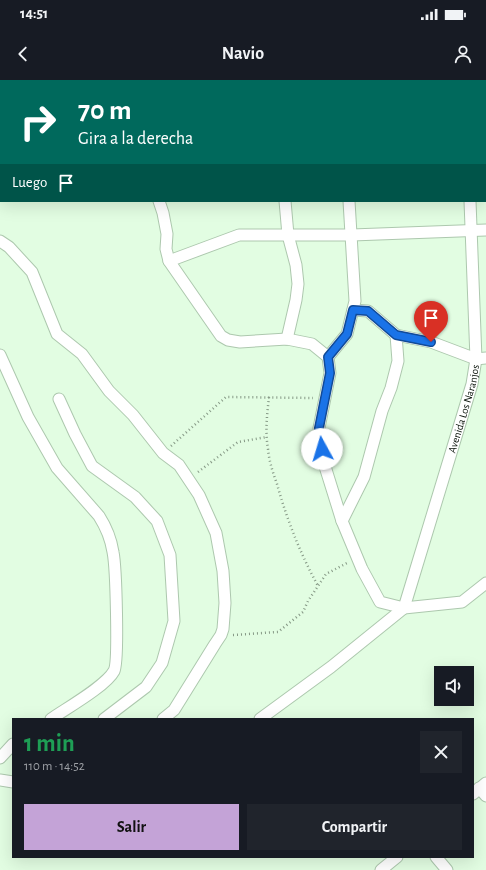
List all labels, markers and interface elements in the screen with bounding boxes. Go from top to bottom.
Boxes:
text: 14:51 [20,6,48,21]
icon: back [12,43,34,65]
icon: person [452,43,474,65]
text: Navio [222,45,264,63]
icon: right [12,96,64,148]
text: 70 m [78,97,132,125]
text: Gira a la derecha [78,130,193,148]
icon: arrive [55,172,77,194]
text: Luego [12,175,47,190]
pin [414,301,448,342]
icon: arrive [420,307,442,329]
street label: Avenida Los Naranjos [446,364,481,454]
position arrow [301,428,343,470]
map controls [434,666,474,706]
button: sound [434,666,474,706]
button: close [420,731,462,773]
text: 1 min [24,732,75,756]
text: 110 m · 14:52 [24,760,85,773]
button: Salir [24,804,239,850]
button: Compartir [247,804,462,850]

